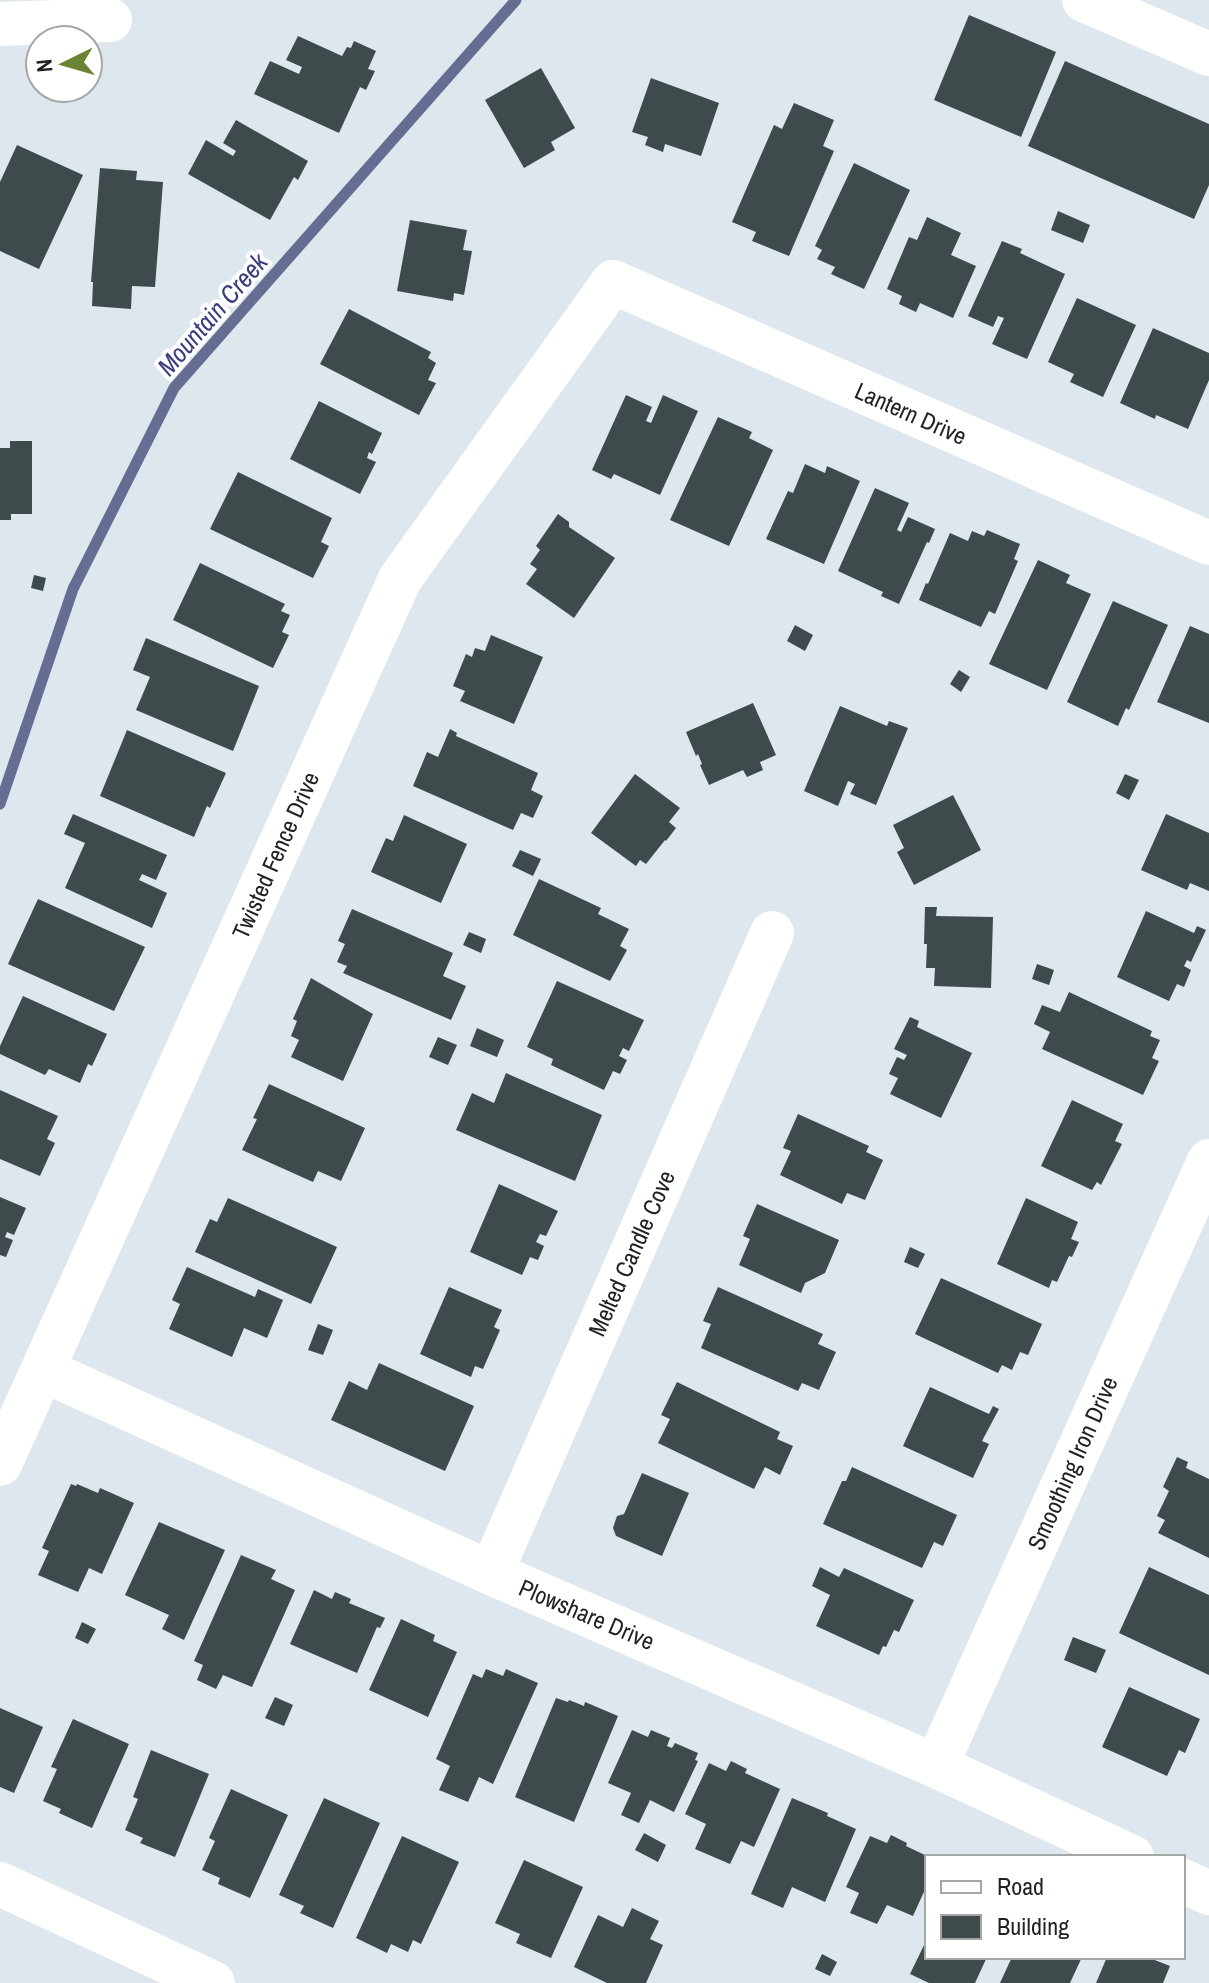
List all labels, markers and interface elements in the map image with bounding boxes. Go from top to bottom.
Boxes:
north arrow [24,24,104,104]
text: N [29,58,60,74]
water label: Mountain Creek [149,244,276,383]
street label: Lantern Drive [850,374,972,452]
street label: Twisted Fence Drive [224,766,326,944]
street label: Melted Candle Cove [580,1165,682,1341]
street label: Smoothing Iron Drive [1019,1371,1125,1555]
street label: Plowshare Drive [514,1571,660,1657]
legend [925,1855,1185,1959]
text: Road [997,1870,1044,1902]
text: Building [997,1910,1069,1942]

